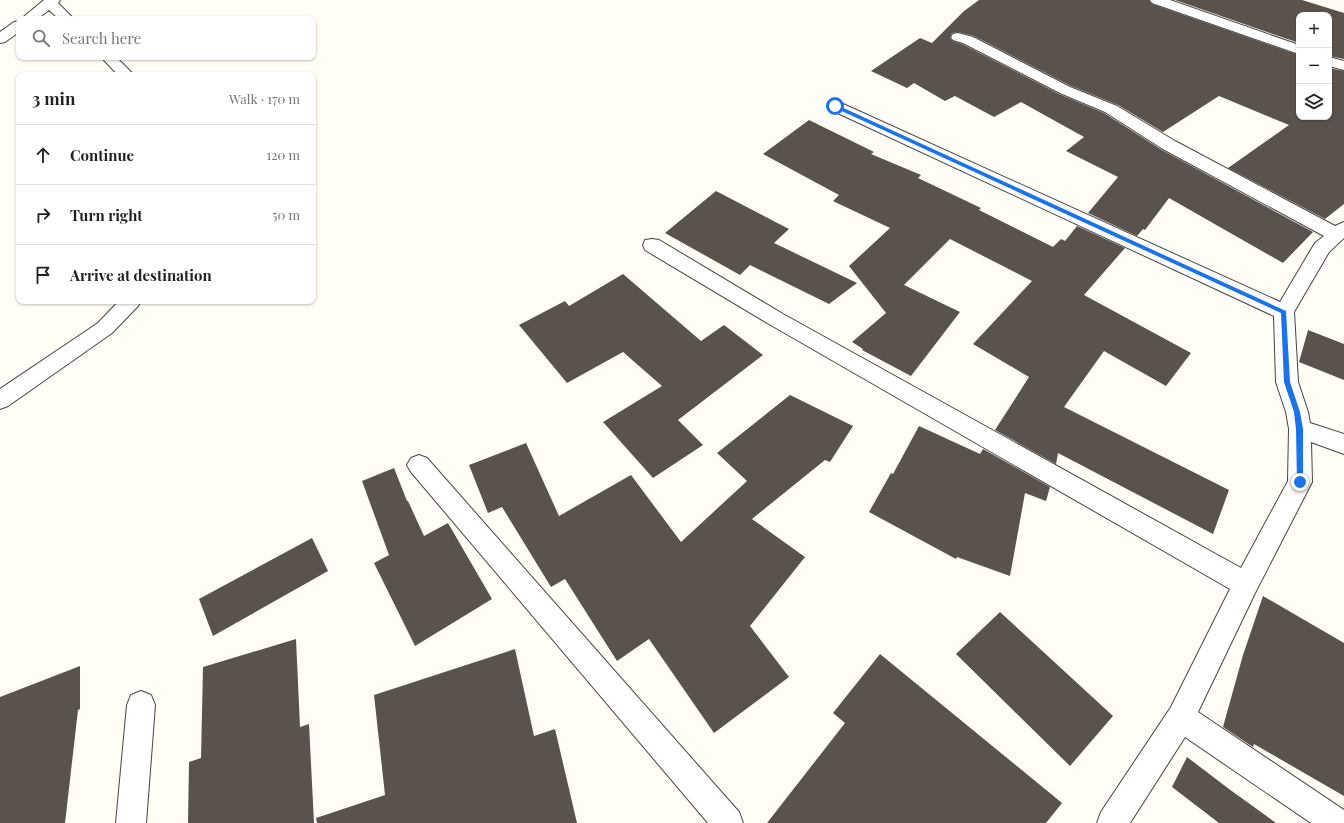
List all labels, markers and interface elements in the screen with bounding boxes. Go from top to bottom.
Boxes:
map controls [1296,12,1332,120]
button: + [1296,12,1332,48]
search box [16,16,316,60]
icon: search [30,27,52,49]
text: Search here [62,28,141,48]
button: − [1296,48,1332,84]
button: layers [1296,84,1332,120]
text: 3 min [32,87,75,109]
text: Walk · 170 m [229,90,300,107]
route start [826,97,844,115]
icon: ahead [32,144,54,166]
text: Continue [70,145,134,165]
text: 120 m [266,146,300,163]
icon: right [32,204,54,226]
text: Turn right [70,205,143,225]
text: 50 m [272,206,300,223]
icon: arrive [32,264,54,286]
text: Arrive at destination [70,265,212,285]
route end [1291,473,1309,491]

